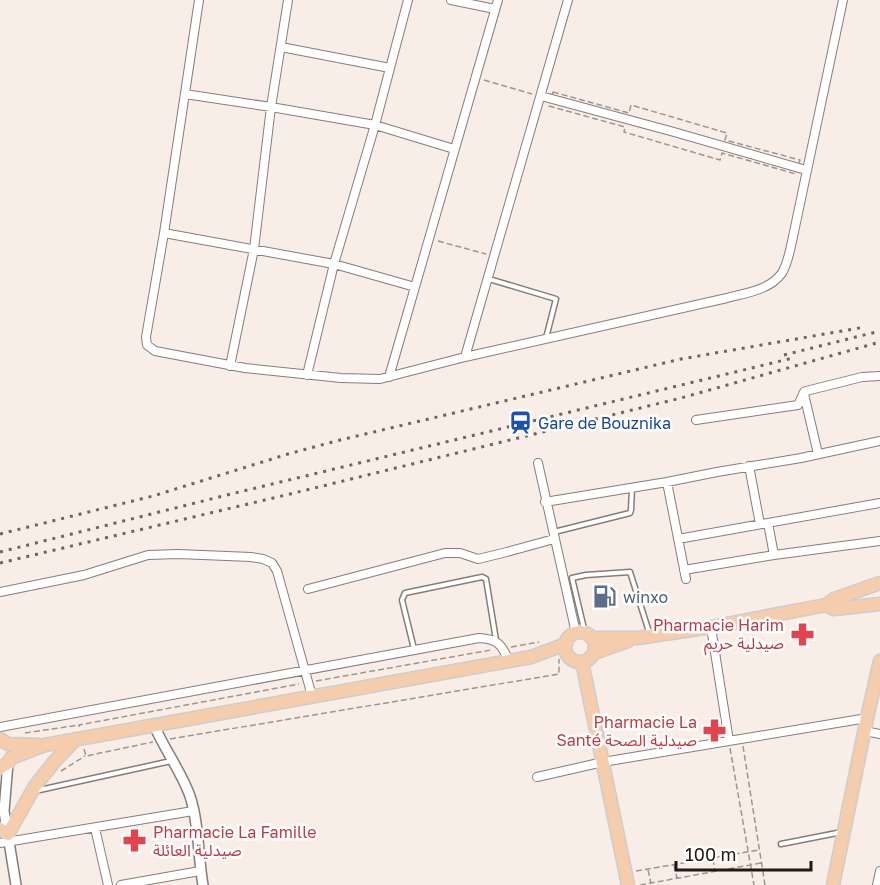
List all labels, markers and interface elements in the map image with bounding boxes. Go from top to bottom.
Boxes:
station icon: Gare de Bouznika [507,410,533,436]
place label: Gare de Bouznika [538,413,671,433]
fuel station icon: winxo [592,584,618,610]
place label: winxo [623,587,668,607]
place label: Pharmacie Harim صيدلية حريم [653,615,784,656]
pharmacy icon: Pharmacie Harim صيدلية حريم [789,621,815,647]
place label: Pharmacie La Santé صيدلية الصحة [556,712,697,750]
pharmacy icon: Pharmacie La Santé صيدلية الصحة [702,718,728,744]
place label: Pharmacie La Famille صيدلية العائلة [153,822,316,860]
pharmacy icon: Pharmacie La Famille صيدلية العائلة [122,828,148,854]
scale bar [676,834,811,872]
text: 100 m [685,843,736,865]

